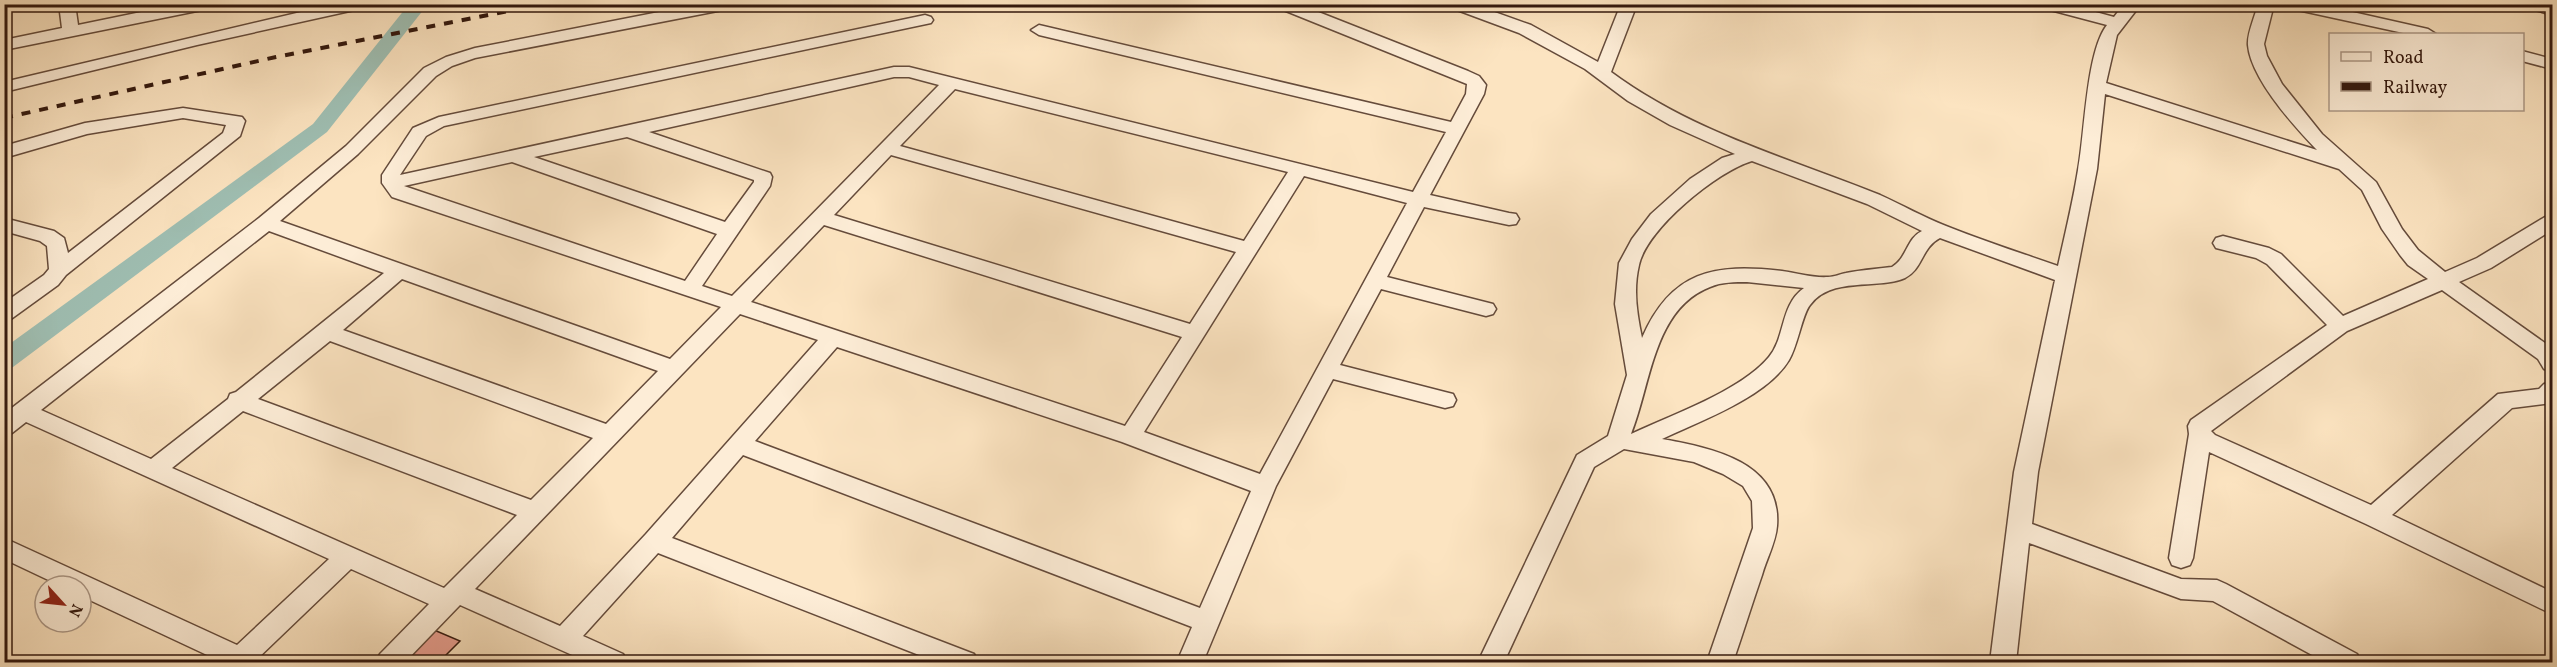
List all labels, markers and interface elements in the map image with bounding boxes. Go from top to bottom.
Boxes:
legend [2329,33,2524,111]
text: Road [2383,46,2424,71]
text: Railway [2383,76,2447,101]
north arrow [33,574,93,634]
text: N [62,600,87,620]

